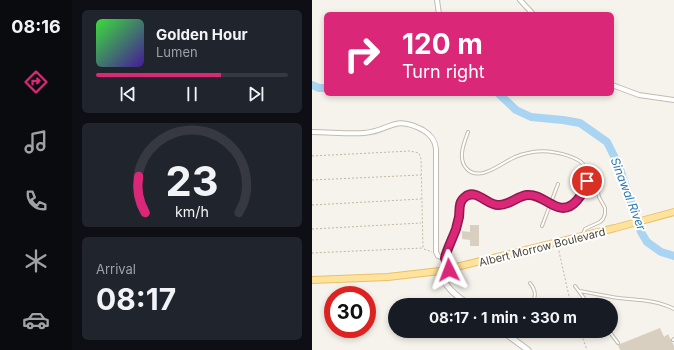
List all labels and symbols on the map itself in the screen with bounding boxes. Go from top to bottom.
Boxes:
water label: Sinawal River [608,155,649,233]
pin [570,164,604,198]
street label: Albert Morrow Boulevard [477,224,607,270]
position arrow [428,249,470,291]
speed limit sign: 30 [324,286,376,338]

